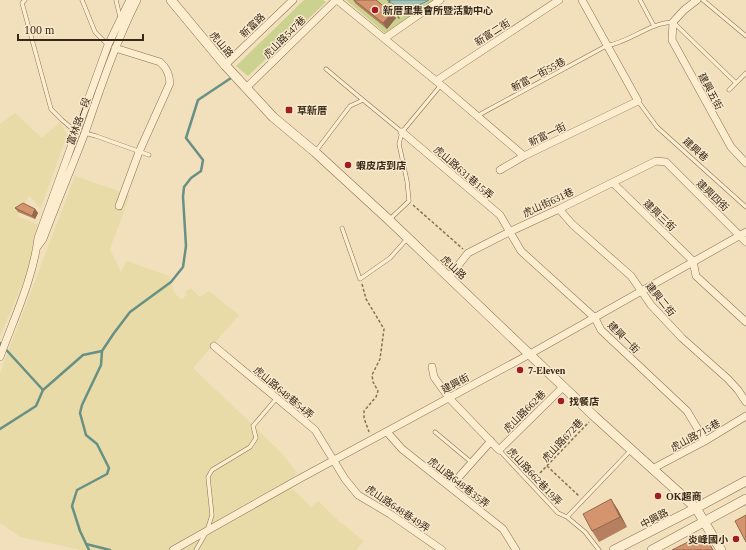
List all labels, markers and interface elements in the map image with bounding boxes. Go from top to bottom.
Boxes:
marker: 新厝里集會所暨活動中心 [370,5,380,15]
place label: 新厝里集會所暨活動中心 [383,5,493,16]
street label: 新富路 [238,11,267,40]
street label: 虎山路547巷 [261,14,308,61]
scale bar [18,16,143,42]
street label: 新富二街 [473,17,512,48]
text: 100 m [24,23,55,37]
street label: 虎山路 [208,29,235,59]
street label: 新富一街55巷 [509,56,567,93]
street label: 建興五街 [696,71,725,111]
street label: 富林路一段 [65,96,92,147]
marker: 草新厝 [284,105,294,115]
place label: 草新厝 [297,105,327,116]
street label: 新富一街 [527,121,568,148]
street label: 建興巷 [681,135,710,163]
street label: 虎山路631巷15弄 [432,144,496,201]
marker: 蝦皮店到店 [343,160,353,170]
place label: 蝦皮店到店 [356,160,406,171]
street label: 建興四街 [694,178,731,213]
street label: 虎山街631巷 [521,186,575,219]
street label: 建興三街 [641,198,678,233]
street label: 虎山路 [439,253,468,282]
street label: 建興二街 [644,280,677,318]
street label: 建興一街 [606,319,642,355]
street label: 虎山路648巷54弄 [251,364,316,421]
marker: 7-Eleven [515,365,525,375]
place label: 7-Eleven [528,365,566,376]
street label: 建興街 [439,372,471,395]
street label: 虎山路662巷 [501,388,548,435]
marker: 找餐店 [556,396,566,406]
place label: 找餐店 [569,396,599,407]
street label: 虎山路672巷 [540,416,585,464]
street label: 虎山路715巷 [669,417,722,454]
street label: 虎山路662巷19弄 [505,445,564,508]
street label: 虎山路648巷35弄 [426,455,492,510]
street label: 虎山路648巷49弄 [364,483,432,534]
marker: OK超商 [653,491,663,501]
place label: OK超商 [666,491,702,502]
street label: 中興路 [638,507,670,530]
place label: 炎峰國小 [688,534,729,545]
marker: 炎峰國小 [731,534,741,544]

